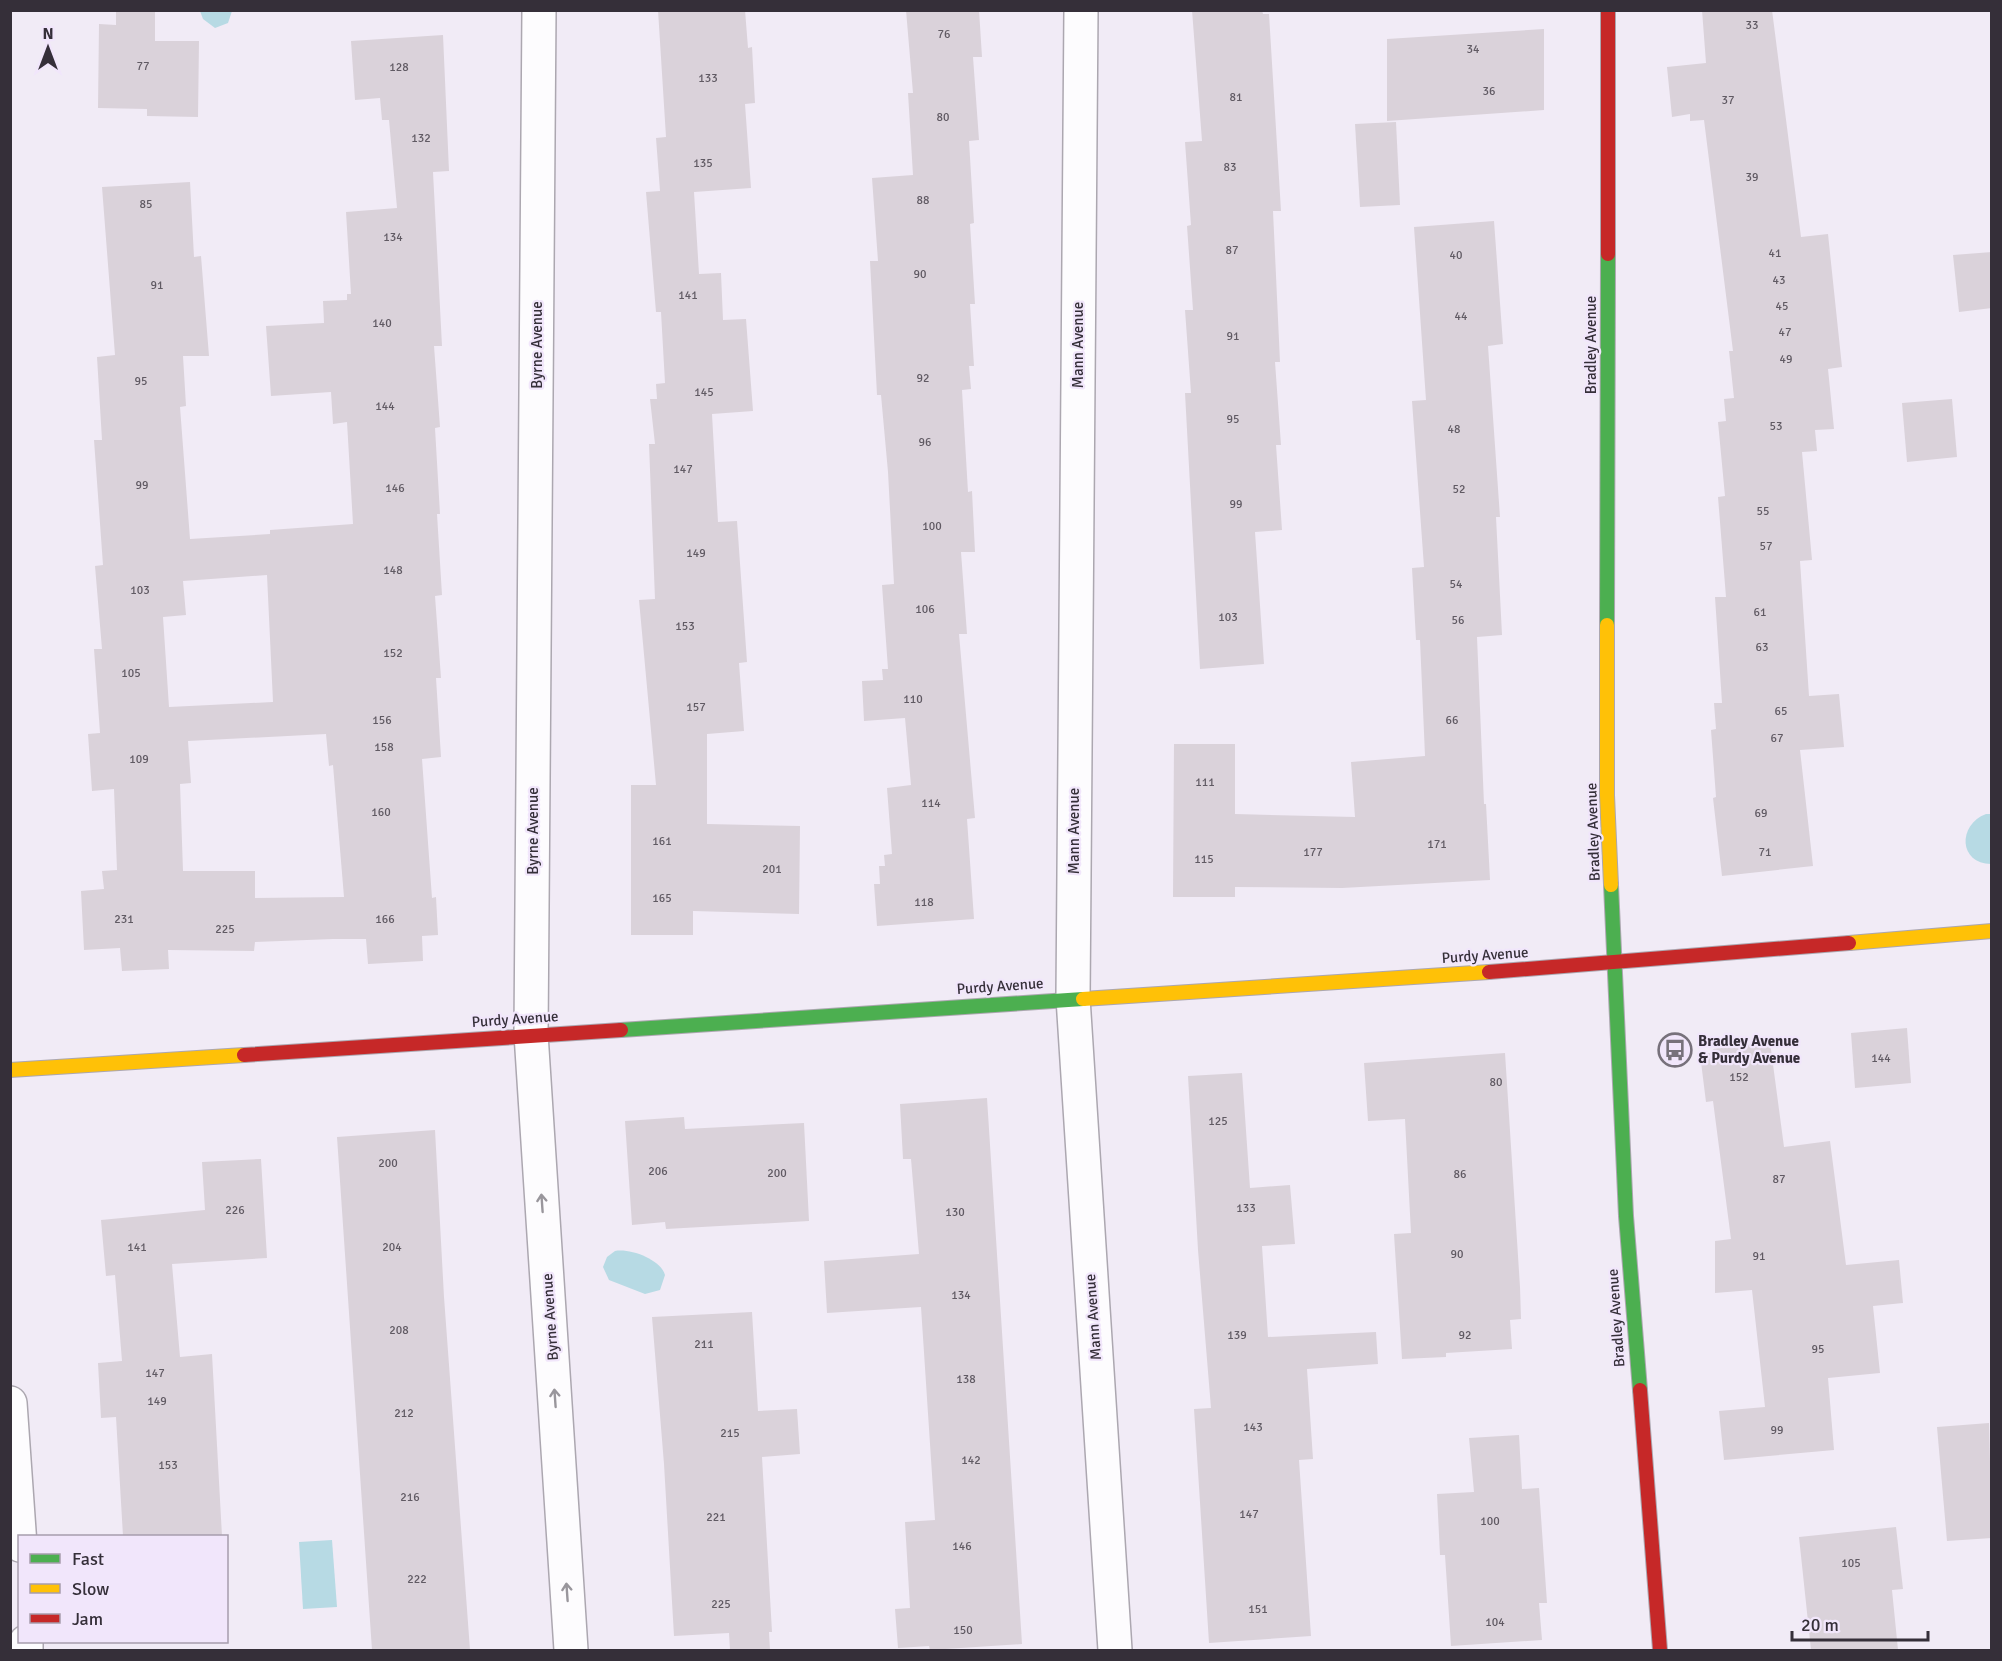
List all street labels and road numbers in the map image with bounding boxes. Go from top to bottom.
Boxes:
street label: Bradley Avenue [1582,296,1600,394]
street label: Byrne Avenue [528,301,546,389]
street label: Mann Avenue [1069,302,1087,388]
street label: Bradley Avenue [1582,782,1604,882]
street label: Byrne Avenue [524,787,542,875]
street label: Mann Avenue [1065,788,1083,874]
street label: Purdy Avenue [1441,943,1529,967]
street label: Purdy Avenue [956,974,1044,998]
street label: Purdy Avenue [471,1007,559,1031]
street label: Bradley Avenue [1604,1268,1628,1368]
street label: Byrne Avenue [538,1273,562,1361]
street label: Mann Avenue [1081,1273,1105,1361]

